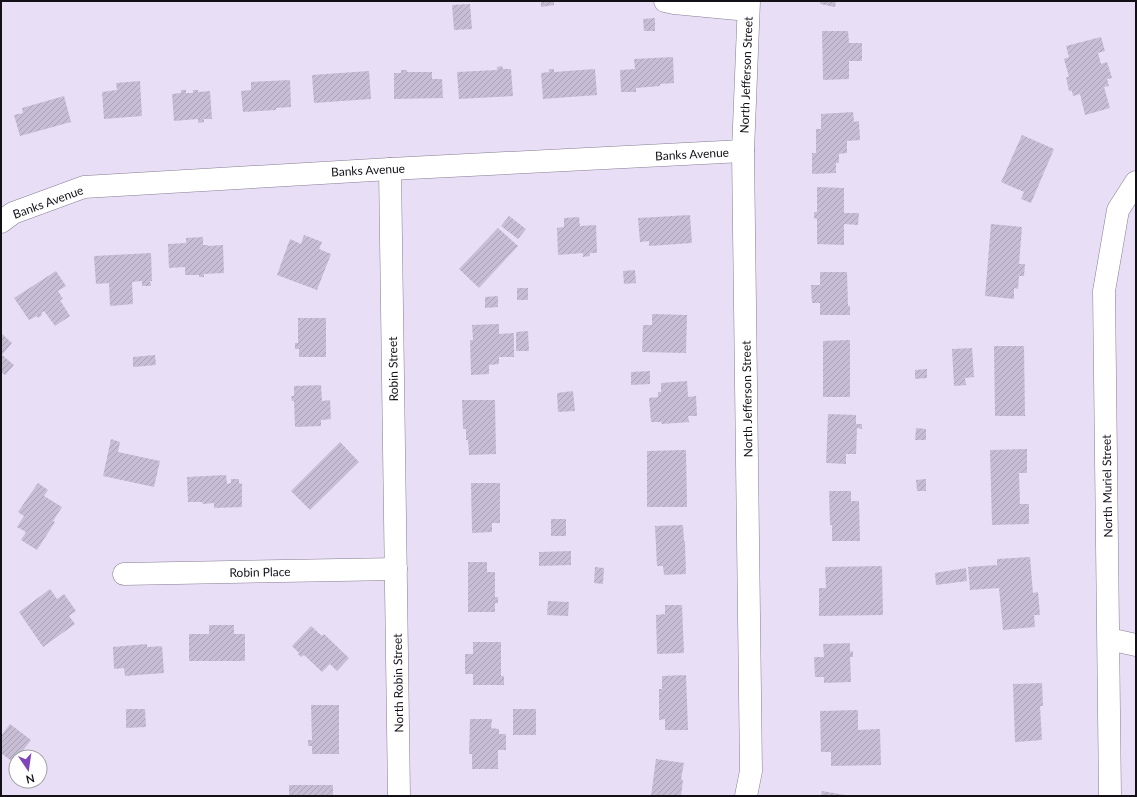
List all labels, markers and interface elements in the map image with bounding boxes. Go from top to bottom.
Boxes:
street label: North Jefferson Street [736,16,756,134]
street label: Banks Avenue [655,145,729,163]
street label: Banks Avenue [331,161,405,179]
street label: Banks Avenue [11,182,85,222]
street label: Robin Street [385,336,401,402]
street label: North Jefferson Street [738,340,756,458]
street label: North Muriel Street [1099,434,1115,538]
street label: Robin Place [229,564,291,580]
street label: North Robin Street [390,633,406,733]
north arrow [8,749,48,789]
text: N [25,772,36,787]

